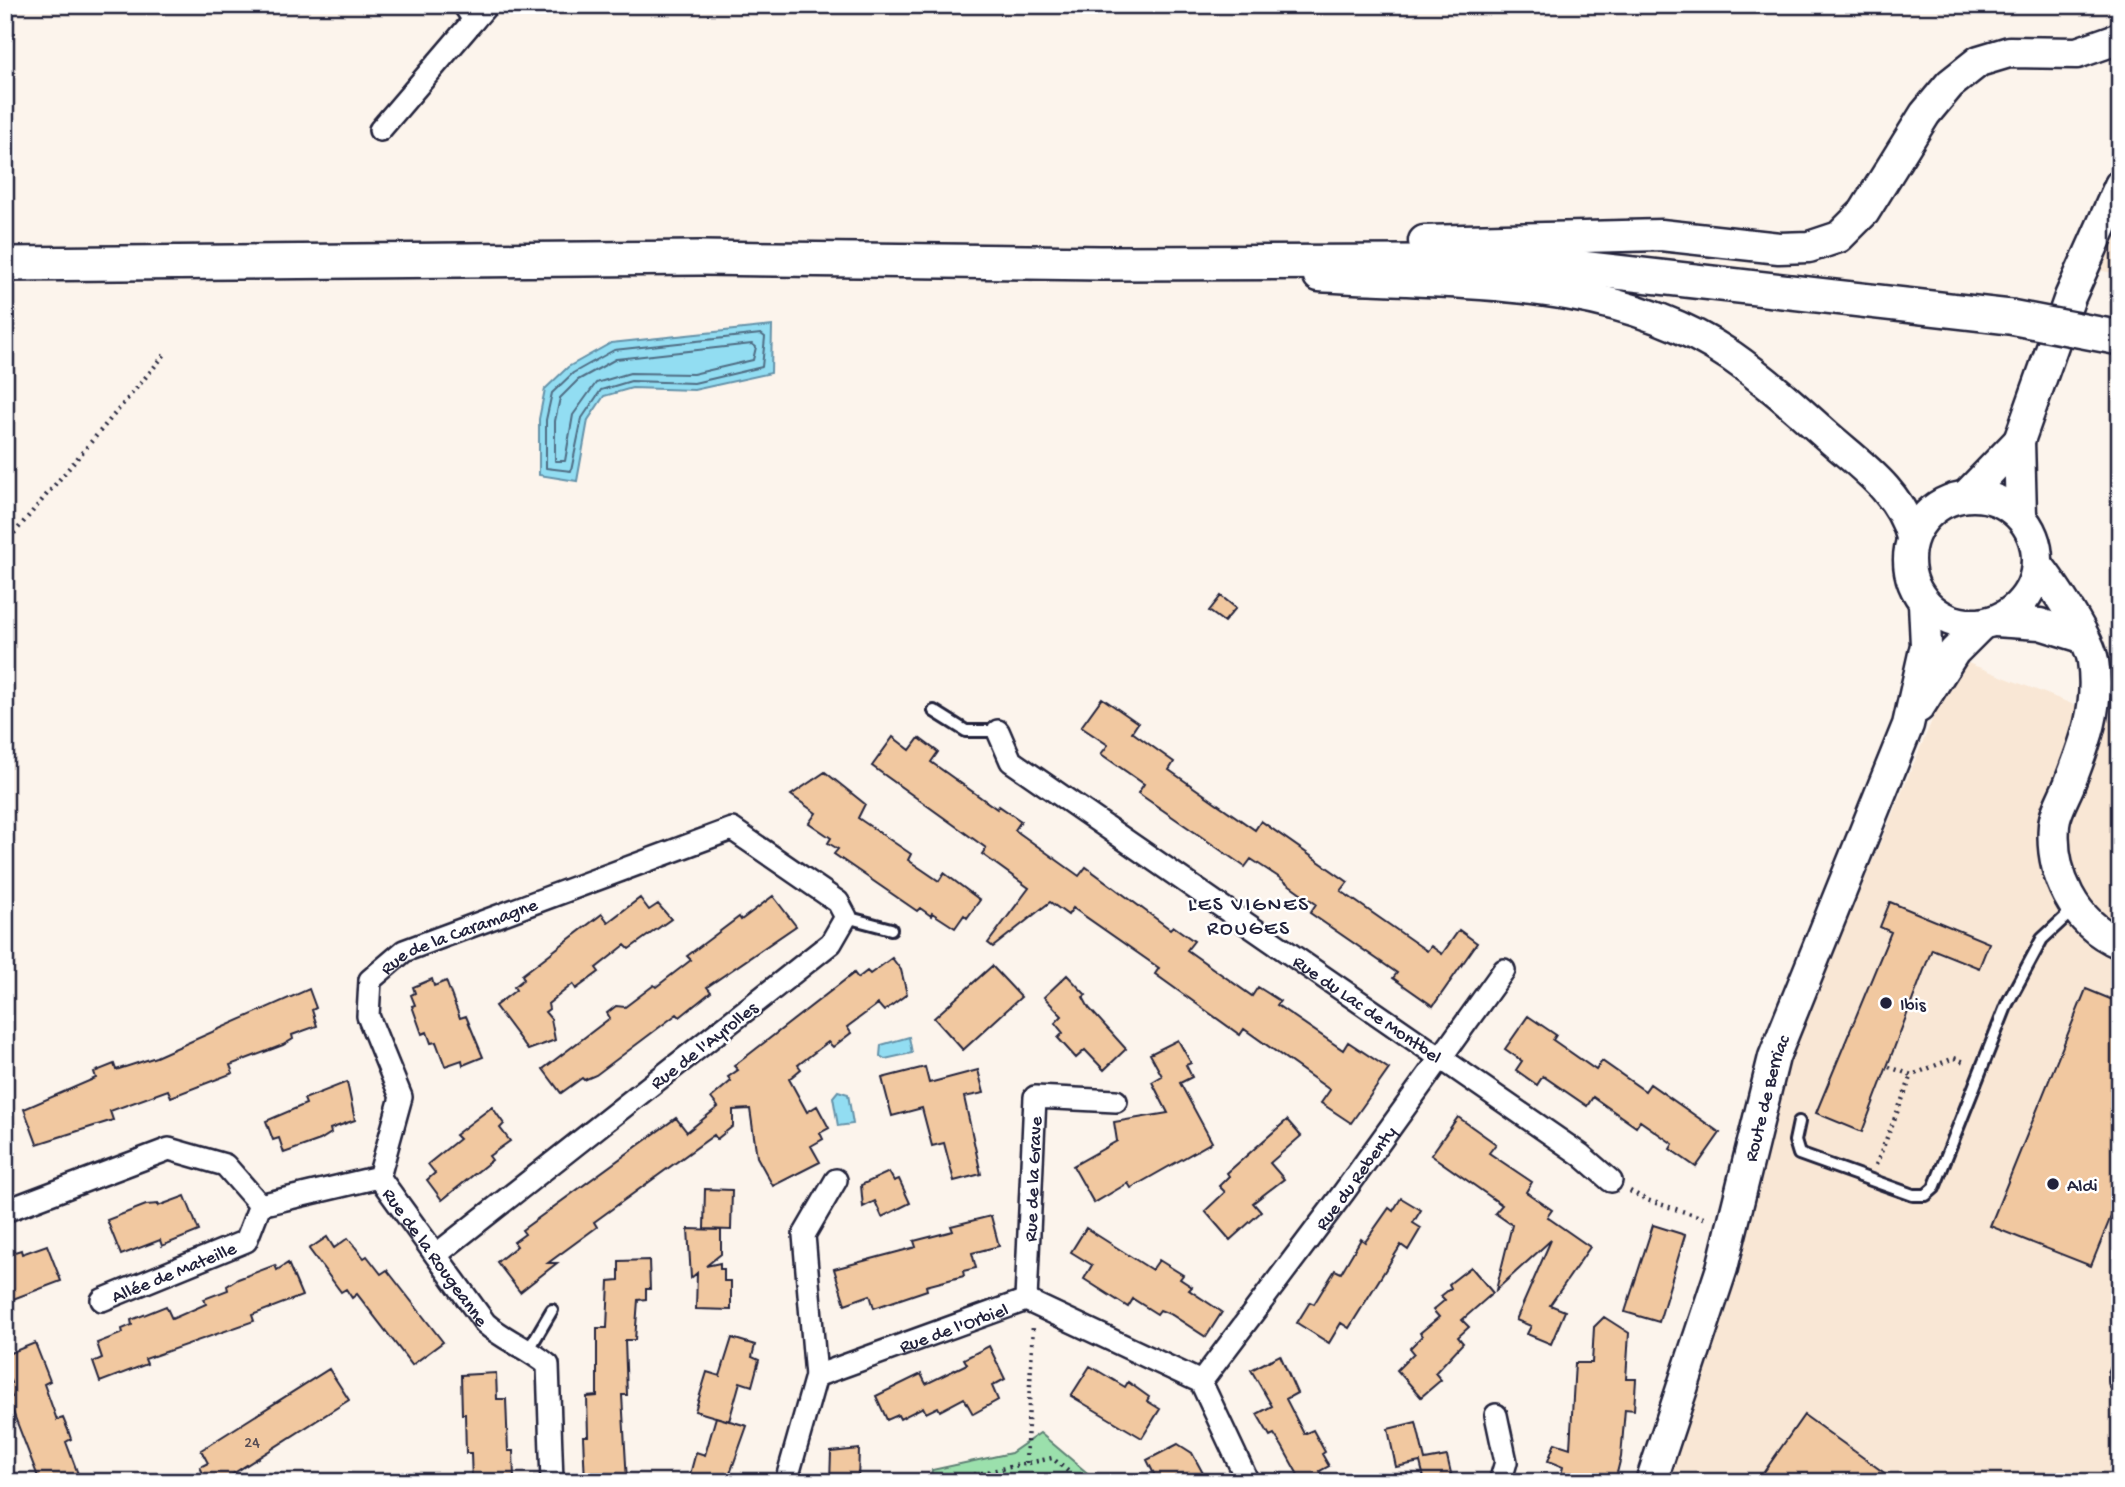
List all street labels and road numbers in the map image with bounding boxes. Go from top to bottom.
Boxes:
street label: Rue de la Caramagne [377,894,541,981]
street label: Rue du Lac de Montbel [1288,951,1445,1070]
street label: Rue de l'Ayrolles [647,997,764,1096]
street label: Route de Berriac [1741,1032,1797,1164]
street label: Rue de la Grave [1021,1116,1049,1242]
street label: Rue du Rebenty [1311,1122,1403,1236]
street label: Rue de la Rougeanne [376,1185,492,1332]
street label: Allée de Mateille [109,1238,241,1310]
street label: Rue de l'Orbiel [897,1299,1012,1360]

